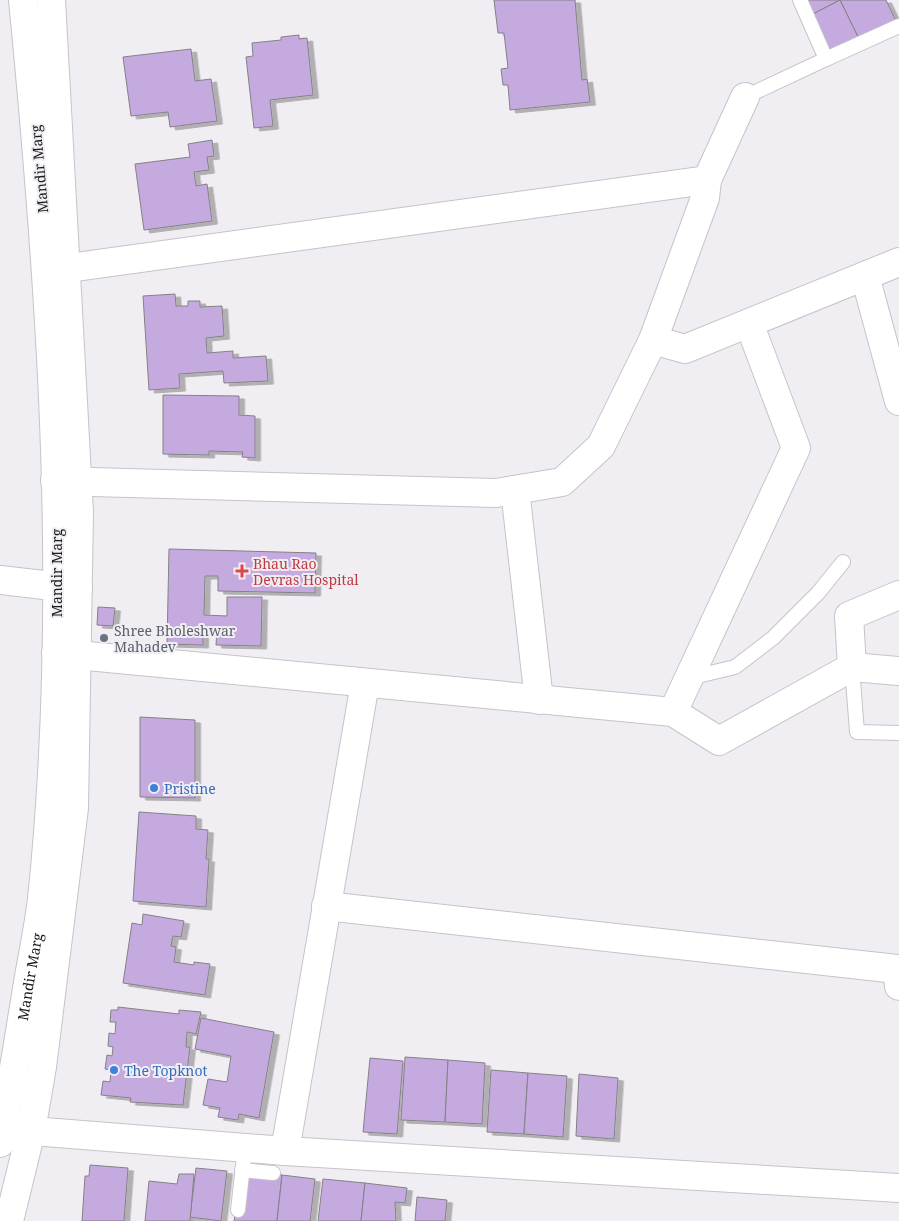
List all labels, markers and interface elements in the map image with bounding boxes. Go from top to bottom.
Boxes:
street label: Mandir Marg [26,124,52,214]
street label: Mandir Marg [47,528,66,617]
place label: Bhau Rao Devras Hospital [253,554,359,589]
marker: Bhau Rao Devras Hospital [235,564,249,578]
place label: Shree Bholeshwar Mahadev [114,621,236,656]
marker: Shree Bholeshwar Mahadev [98,632,110,644]
place label: Pristine [164,779,216,798]
marker: Pristine [148,782,160,794]
street label: Mandir Marg [12,931,46,1022]
place label: The Topknot [124,1061,207,1080]
marker: The Topknot [108,1064,120,1076]

